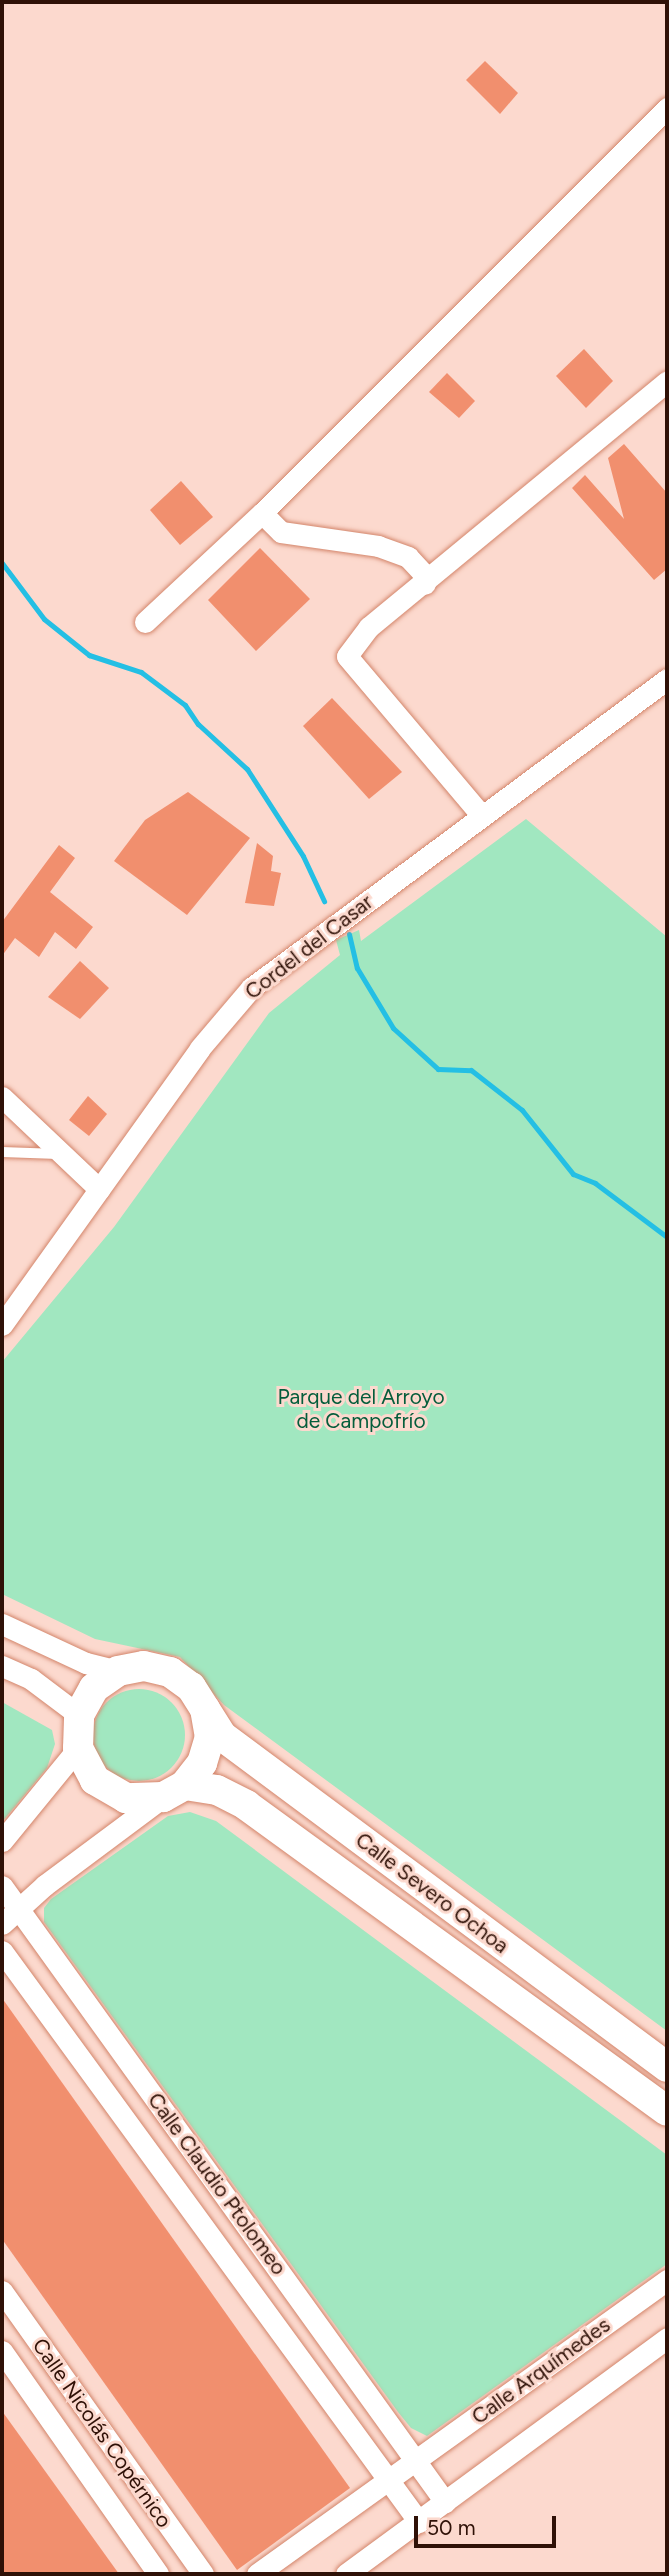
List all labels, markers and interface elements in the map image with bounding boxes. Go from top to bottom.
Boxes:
street label: Cordel del Casar [240,889,378,1005]
park label: Parque del Arroyo de Campofrío [277,1384,445,1434]
street label: Calle Severo Ochoa [351,1827,513,1959]
street label: Calle Claudio Ptolomeo [142,2088,292,2280]
street label: Calle Arquímedes [467,2312,615,2430]
street label: Calle Nicolás Copérnico [27,2334,177,2532]
scale bar [417,2502,559,2546]
text: 50 m [427,2515,476,2540]

